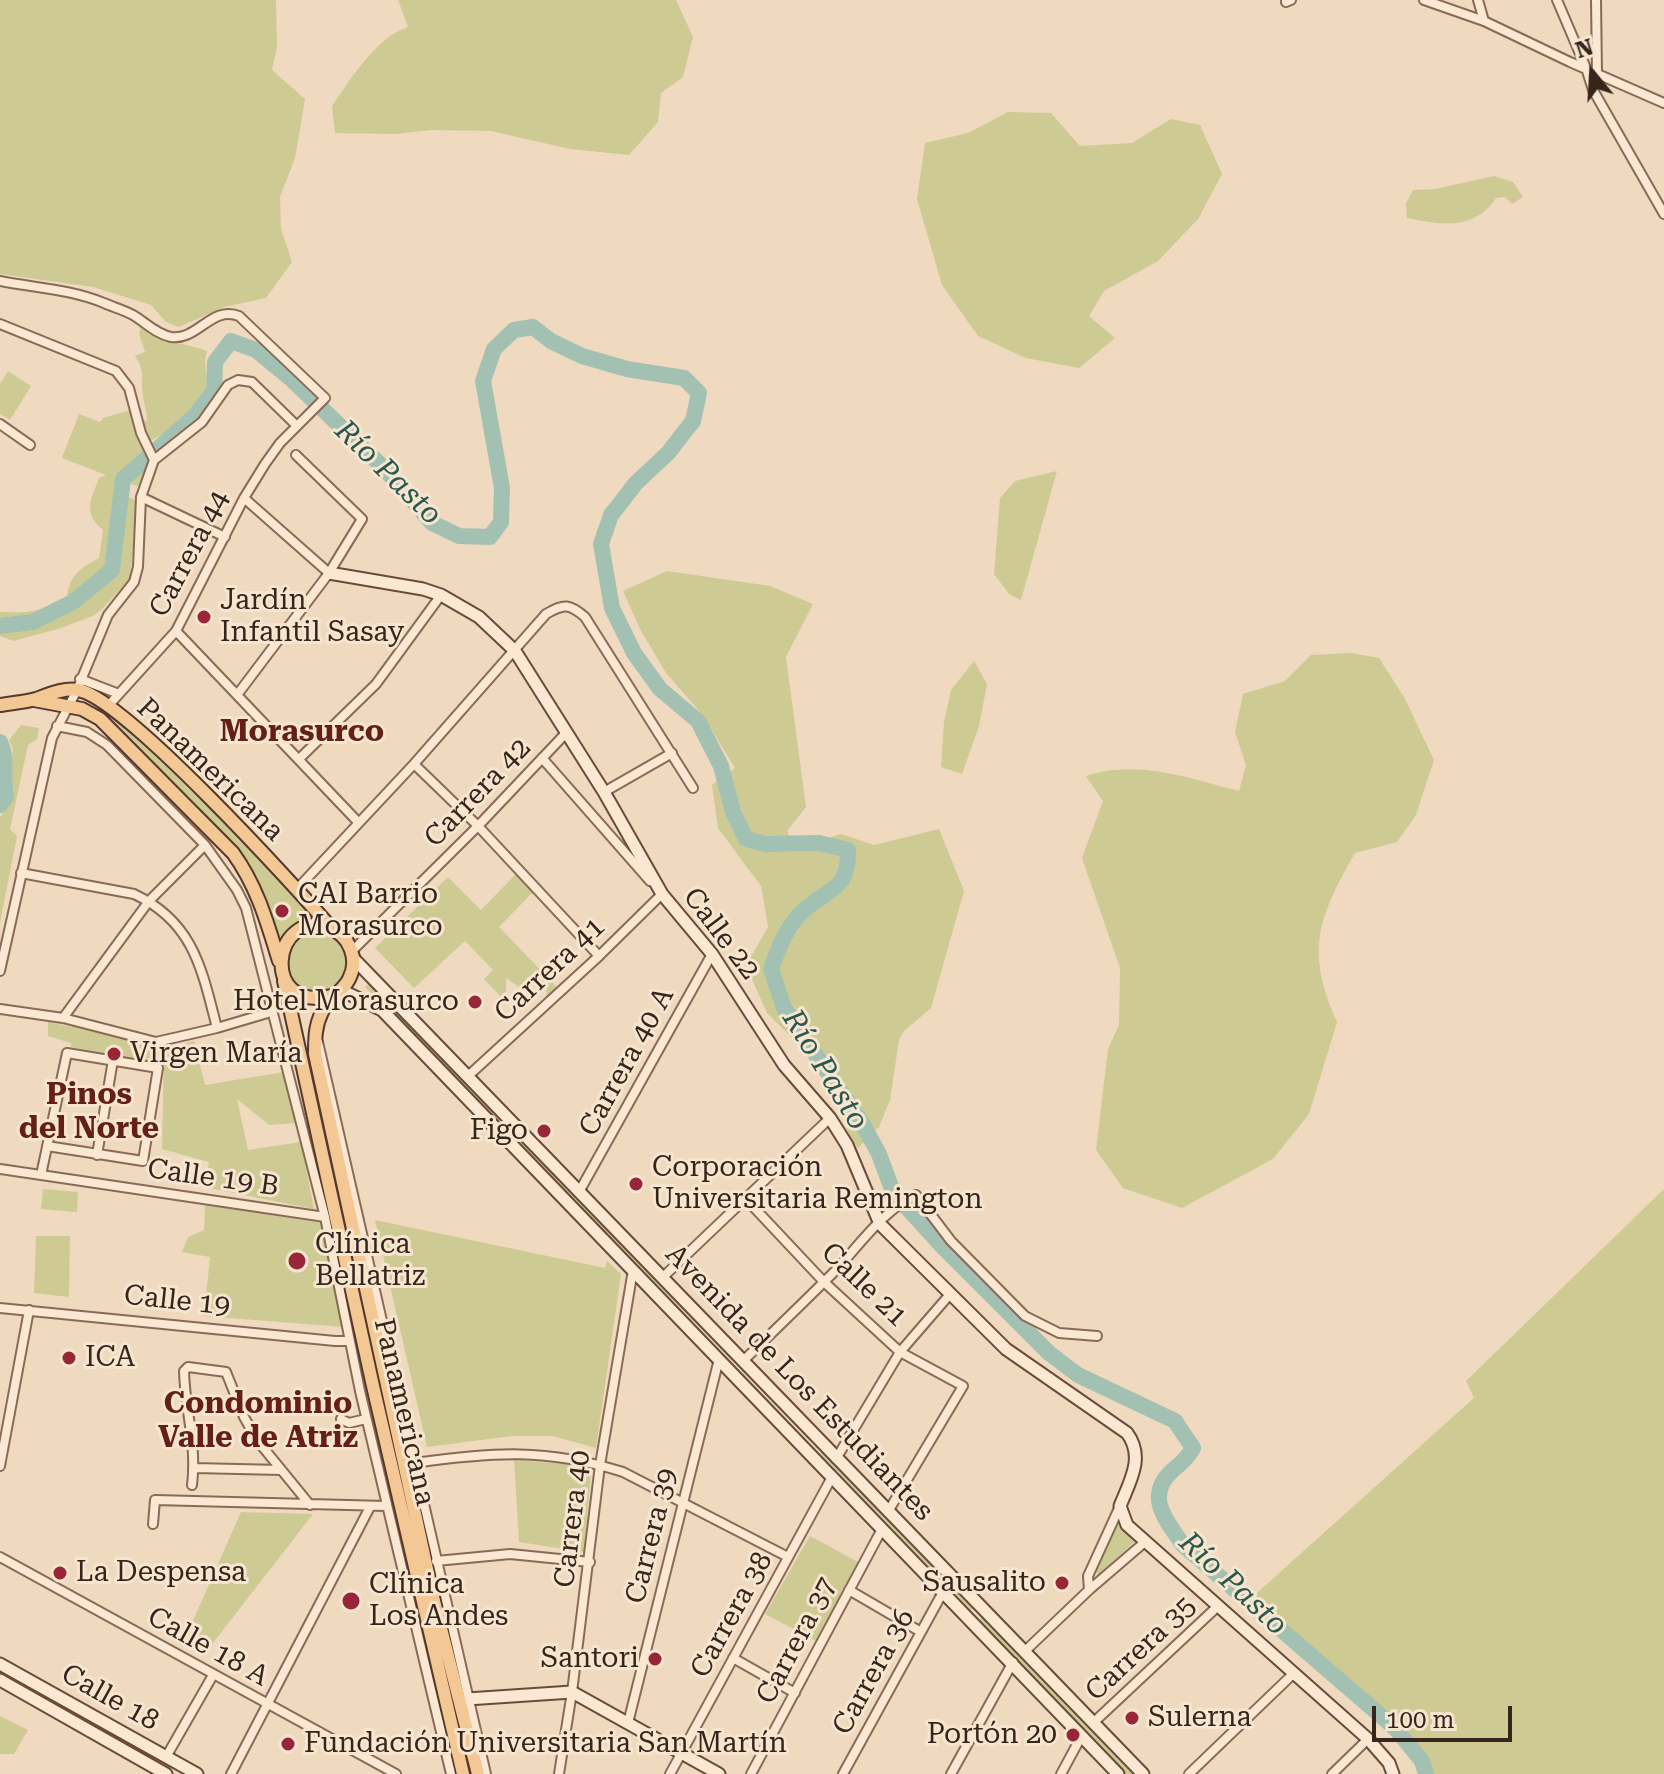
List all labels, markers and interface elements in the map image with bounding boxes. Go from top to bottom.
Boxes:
north arrow [1552,32,1632,112]
text: N [1572,34,1596,63]
water label: Río Pasto [327,413,449,533]
street label: Carrera 44 [143,485,237,623]
place label: Jardín Infantil Sasay [220,584,404,650]
marker: Jardín Infantil Sasay [195,608,213,626]
street label: Panamericana [130,692,290,848]
district label: Morasurco [220,714,384,750]
street label: Carrera 42 [418,732,538,854]
place label: CAI Barrio Morasurco [298,878,443,944]
street label: Calle 22 [676,881,766,987]
marker: CAI Barrio Morasurco [273,902,291,920]
street label: Carrera 41 [488,911,612,1029]
street label: Carrera 40 A [572,982,682,1142]
place label: Hotel Morasurco [233,985,459,1019]
marker: Hotel Morasurco [466,993,484,1011]
water label: Río Pasto [774,1003,876,1137]
place label: Virgen María [130,1037,303,1071]
marker: Virgen María [105,1045,123,1063]
district label: Pinos del Norte [19,1077,159,1148]
place label: Figo [470,1114,528,1148]
marker: Figo [535,1122,553,1140]
place label: Corporación Universitaria Remington [652,1151,983,1217]
street label: Calle 19 B [145,1152,281,1204]
marker: Corporación Universitaria Remington [627,1175,645,1193]
place label: Clínica Bellatriz [315,1228,425,1294]
street label: Calle 21 [814,1236,914,1334]
street label: Avenida de Los Estudiantes [658,1238,940,1528]
marker: Clínica Bellatriz [286,1250,308,1272]
street label: Calle 19 [122,1279,232,1323]
street label: Panamericana [366,1315,442,1509]
place label: ICA [85,1341,135,1375]
marker: ICA [60,1349,78,1367]
district label: Condominio Valle de Atriz [158,1386,358,1456]
street label: Carrera 40 [548,1448,598,1590]
street label: Carrera 39 [619,1465,685,1607]
water label: Río Pasto [1171,1525,1295,1643]
street label: Carrera 38 [684,1546,780,1684]
place label: La Despensa [76,1556,246,1590]
marker: La Despensa [51,1564,69,1582]
place label: Sausalito [923,1566,1046,1600]
place label: Clínica Los Andes [369,1568,508,1634]
street label: Carrera 37 [750,1572,844,1710]
marker: Sausalito [1053,1574,1071,1592]
marker: Clínica Los Andes [340,1590,362,1612]
street label: Carrera 35 [1079,1590,1203,1708]
street label: Calle 18 A [142,1600,274,1694]
street label: Carrera 36 [826,1603,922,1741]
place label: Santori [540,1642,639,1676]
marker: Santori [646,1650,664,1668]
street label: Calle 18 [55,1658,165,1738]
scale bar [1376,1690,1516,1740]
place label: Sulerna [1148,1701,1252,1735]
text: 100 m [1386,1706,1454,1734]
marker: Sulerna [1123,1709,1141,1727]
place label: Portón 20 [927,1718,1057,1752]
marker: Portón 20 [1064,1726,1082,1744]
place label: Fundación Universitaria San Martín [304,1727,787,1761]
marker: Fundación Universitaria San Martín [279,1735,297,1753]

